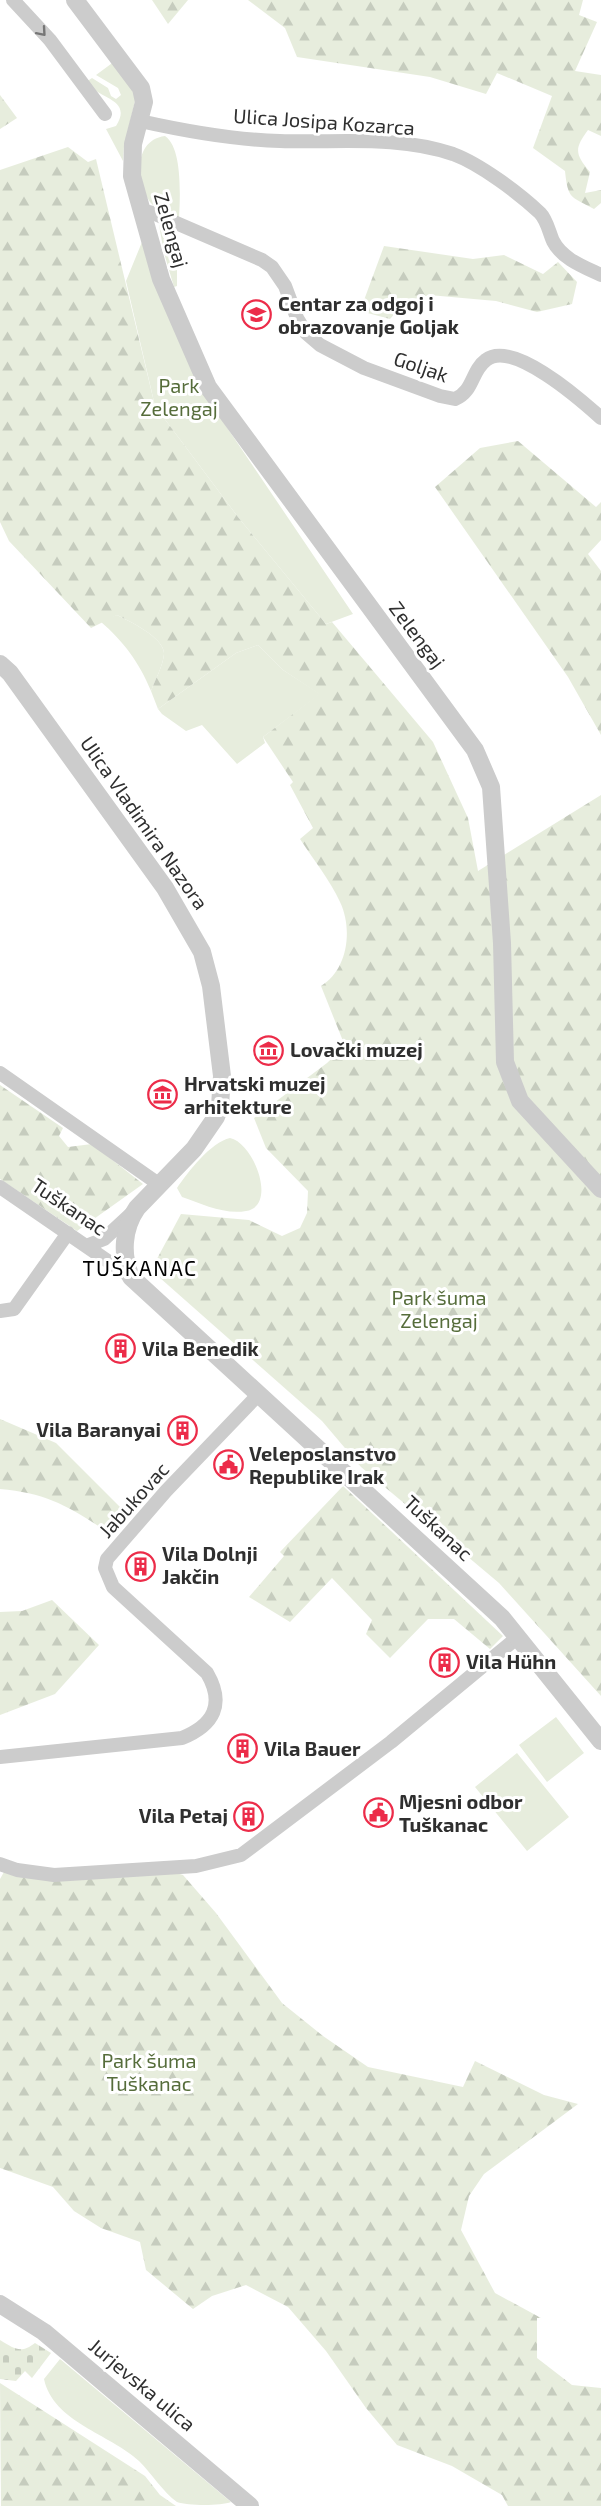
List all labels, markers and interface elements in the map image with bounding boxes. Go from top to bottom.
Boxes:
one-way arrow [35,25,46,36]
street label: Ulica Josipa Kozarca [232,103,416,139]
street label: Zelengaj [150,189,194,270]
place label: Centar za odgoj i obrazovanje Goljak [278,291,460,338]
school or university icon: Centar za odgoj i obrazovanje Goljak [241,299,273,331]
street label: Goljak [391,346,452,387]
park label: Park Zelengaj [140,373,218,420]
street label: Zelengaj [385,596,451,673]
street label: Ulica Vladimira Nazora [76,731,214,914]
museum icon: Lovački muzej [253,1034,285,1066]
place label: Lovački muzej [290,1037,423,1061]
place label: Hrvatski muzej arhitekture [184,1071,326,1118]
museum icon: Hrvatski muzej arhitekture [147,1079,179,1111]
street label: Tuškanac [28,1172,112,1240]
district label: TUŠKANAC [82,1255,198,1280]
park label: Park šuma Zelengaj [391,1285,487,1332]
building icon: Vila Benedik [105,1333,137,1365]
place label: Vila Benedik [142,1336,259,1360]
building icon: Vila Baranyai [166,1414,198,1446]
place label: Vila Baranyai [36,1417,161,1442]
place label: Veleposlanstvo Republike Irak [249,1441,396,1488]
public building icon: Veleposlanstvo Republike Irak [212,1449,244,1481]
street label: Jabukovac [93,1457,173,1542]
street label: Tuškanac [399,1490,478,1565]
place label: Vila Dolnji Jakčin [162,1541,258,1588]
building icon: Vila Dolnji Jakčin [125,1550,157,1582]
building icon: Vila Hühn [429,1646,461,1678]
place label: Vila Hühn [466,1649,556,1673]
building icon: Vila Bauer [227,1733,259,1765]
place label: Vila Bauer [264,1736,361,1760]
place label: Mjesni odbor Tuškanac [399,1789,523,1836]
public building icon: Mjesni odbor Tuškanac [362,1797,394,1829]
building icon: Vila Petaj [233,1800,265,1832]
place label: Vila Petaj [139,1803,228,1827]
park label: Park šuma Tuškanac [101,2048,197,2095]
street label: Jurjevska ulica [85,2333,201,2436]

